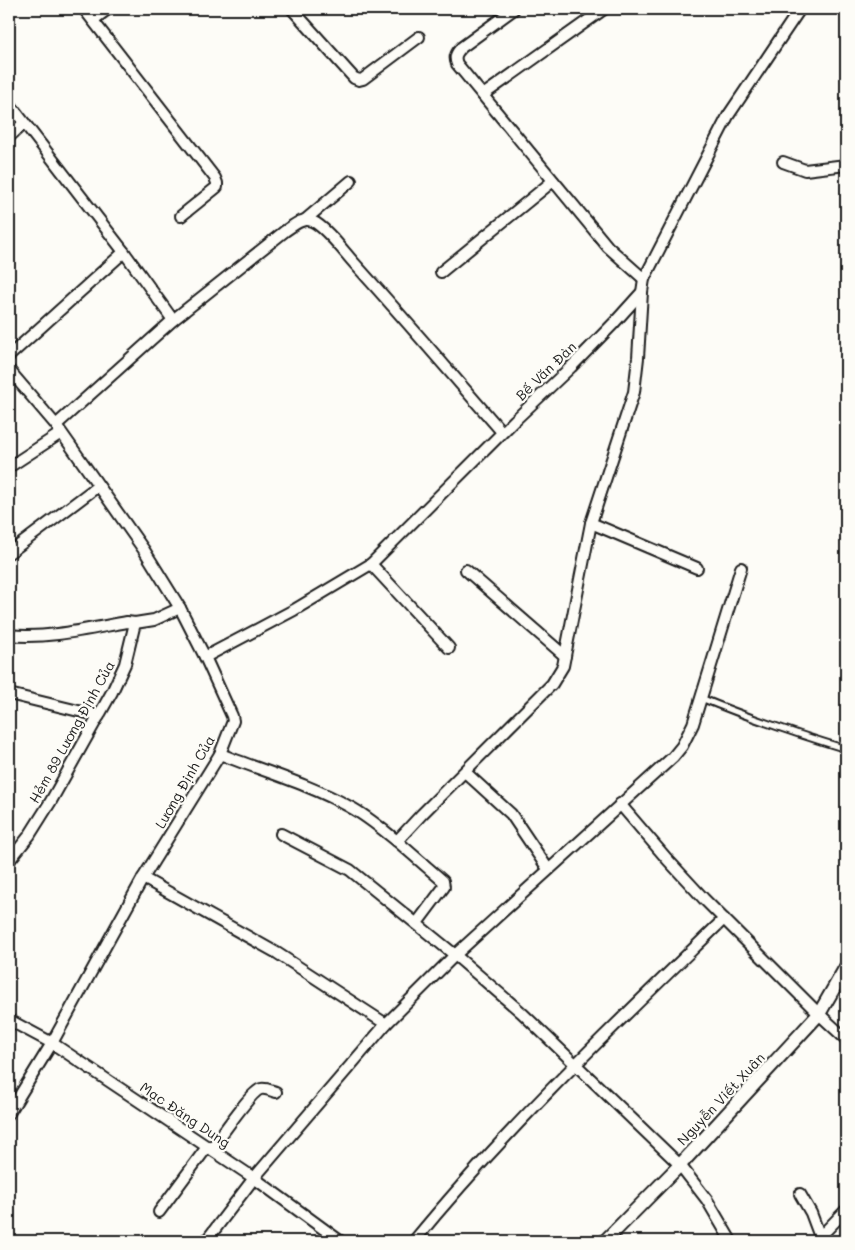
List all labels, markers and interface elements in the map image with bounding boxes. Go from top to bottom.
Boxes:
street label: Bế Văn Đàn [511,337,580,404]
street label: Hẻm 89 Lương Định Của [24,657,119,806]
street label: Lương Định Của [150,732,219,832]
street label: Nguyễn Viết Xuân [673,1048,769,1149]
street label: Mạc Đăng Dung [136,1077,234,1152]

